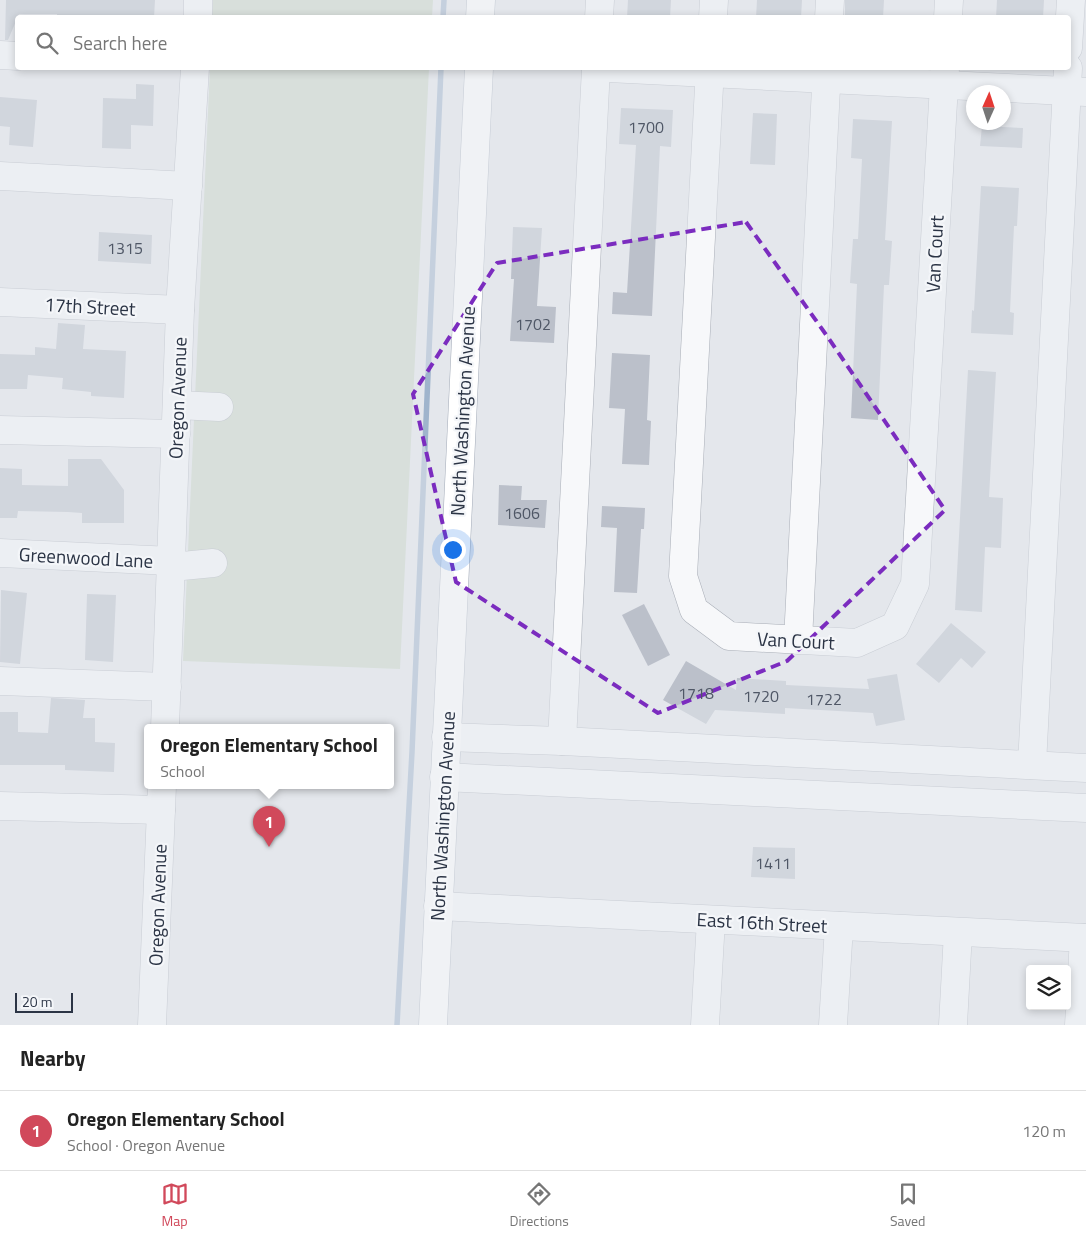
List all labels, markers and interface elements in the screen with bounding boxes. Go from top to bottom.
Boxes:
search box [15,15,1071,70]
text: Search here [73,28,167,57]
icon: search [33,29,61,57]
north arrow [966,85,1011,130]
house number: 1700 [628,115,664,139]
street label: Van Court [917,214,951,294]
house number: 1315 [107,236,143,260]
street label: 17th Street [44,289,137,323]
street label: North Washington Avenue [442,305,482,517]
house number: 1702 [515,312,551,336]
street label: Oregon Avenue [160,336,194,460]
house number: 1606 [504,501,540,525]
your location [440,537,466,563]
street label: Greenwood Lane [18,539,154,575]
street label: Van Court [756,623,836,657]
house number: 1718 [678,681,714,705]
house number: 1720 [743,684,779,708]
house number: 1722 [806,687,842,711]
street label: North Washington Avenue [422,710,462,922]
popup [144,724,394,789]
text: Oregon Elementary School [160,730,378,759]
text: School [160,759,205,783]
pin: 1 [253,806,285,847]
street label: Oregon Avenue [140,843,174,967]
house number: 1411 [755,851,791,875]
street label: East 16th Street [696,904,829,940]
map controls [1026,965,1071,1010]
button: layers [1026,965,1071,1010]
scale bar [15,990,72,1013]
text: 20 m [22,991,52,1012]
text: Nearby [20,1042,85,1074]
text: Oregon Elementary School [67,1104,285,1133]
text: 1 [32,1119,40,1143]
text: 120 m [1022,1119,1066,1143]
text: School · Oregon Avenue [67,1133,225,1157]
tab: Map [161,1180,189,1231]
tab: Directions [510,1180,569,1231]
tab: Saved [890,1180,926,1231]

